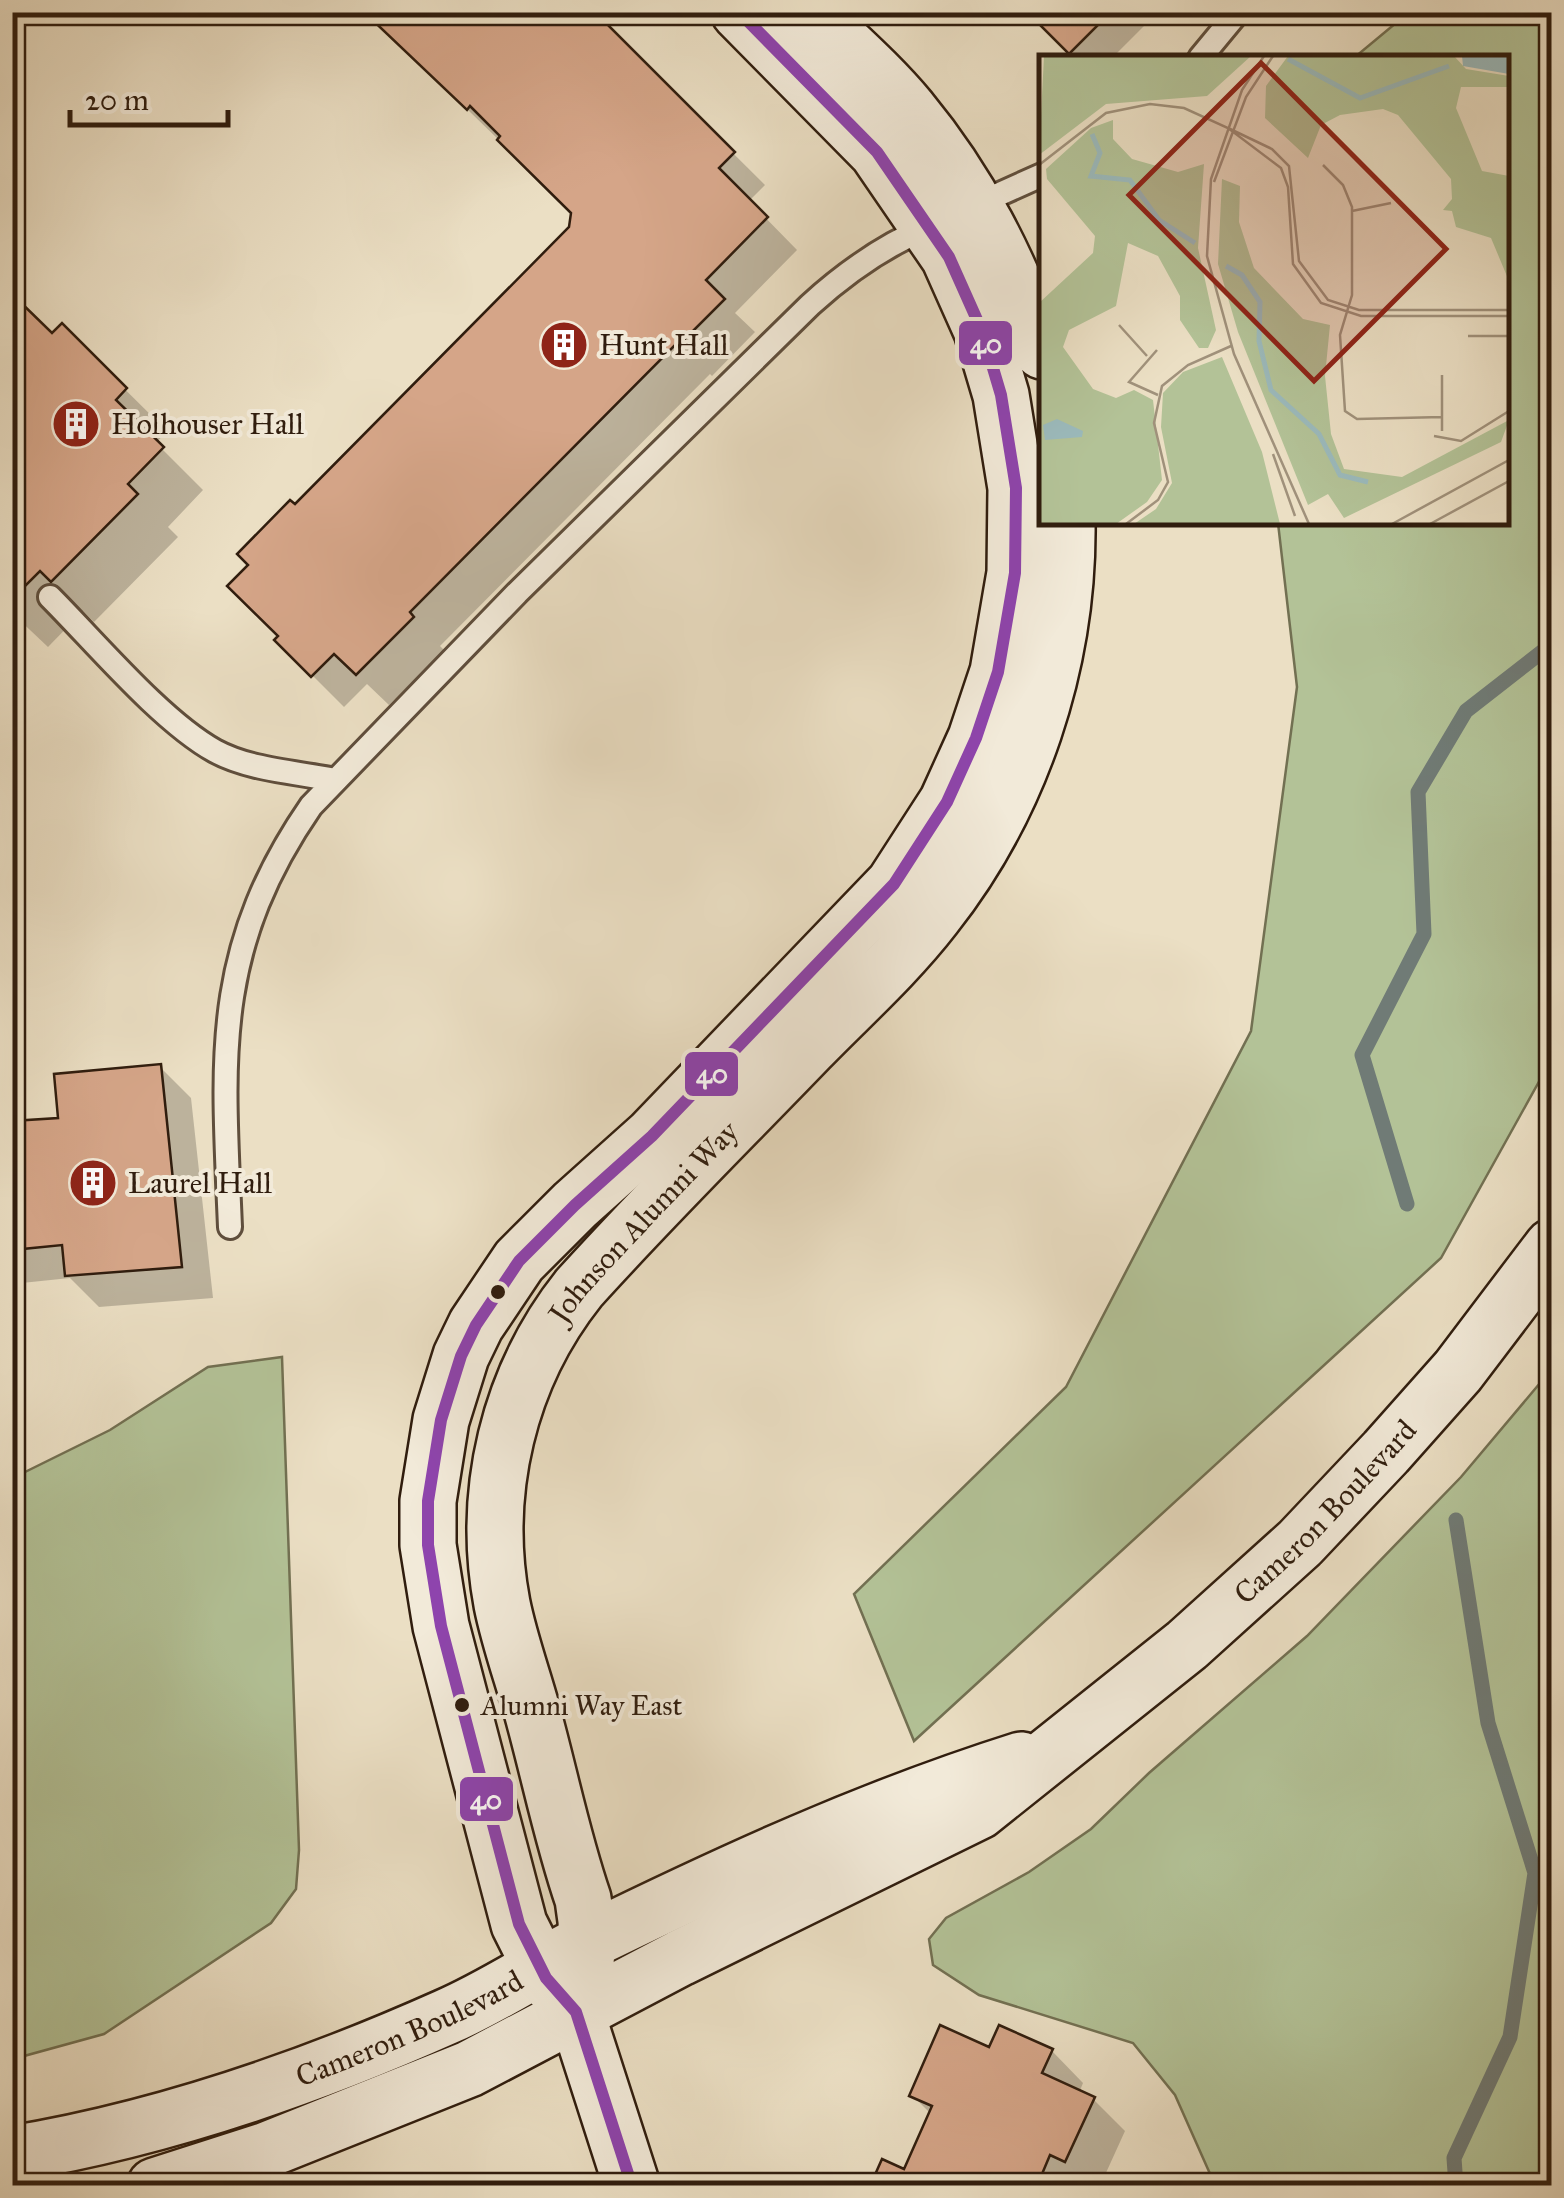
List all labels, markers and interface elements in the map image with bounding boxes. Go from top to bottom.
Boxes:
inset map [1039,55,1509,525]
scale bar [70,65,228,127]
text: 20 m [85,82,149,118]
building icon: Hunt Hall [538,319,590,371]
line badge: 40 [957,319,1014,367]
text: 40 [970,326,1002,361]
place label: Hunt Hall [599,327,730,363]
building icon: Holhouser Hall [50,398,102,450]
place label: Holhouser Hall [111,406,305,442]
line badge: 40 [683,1050,740,1098]
text: 40 [696,1056,728,1091]
street label: Johnson Alumni Way [540,1113,746,1332]
building icon: Laurel Hall [67,1157,119,1209]
place label: Laurel Hall [128,1165,273,1201]
unlabelled marker [488,1282,508,1302]
street label: Cameron Boulevard [1227,1412,1424,1612]
place label: Alumni Way East [480,1688,683,1723]
marker: Alumni Way East [452,1695,472,1715]
line badge: 40 [458,1775,515,1823]
text: 40 [470,1782,502,1817]
street label: Cameron Boulevard [291,1963,529,2094]

